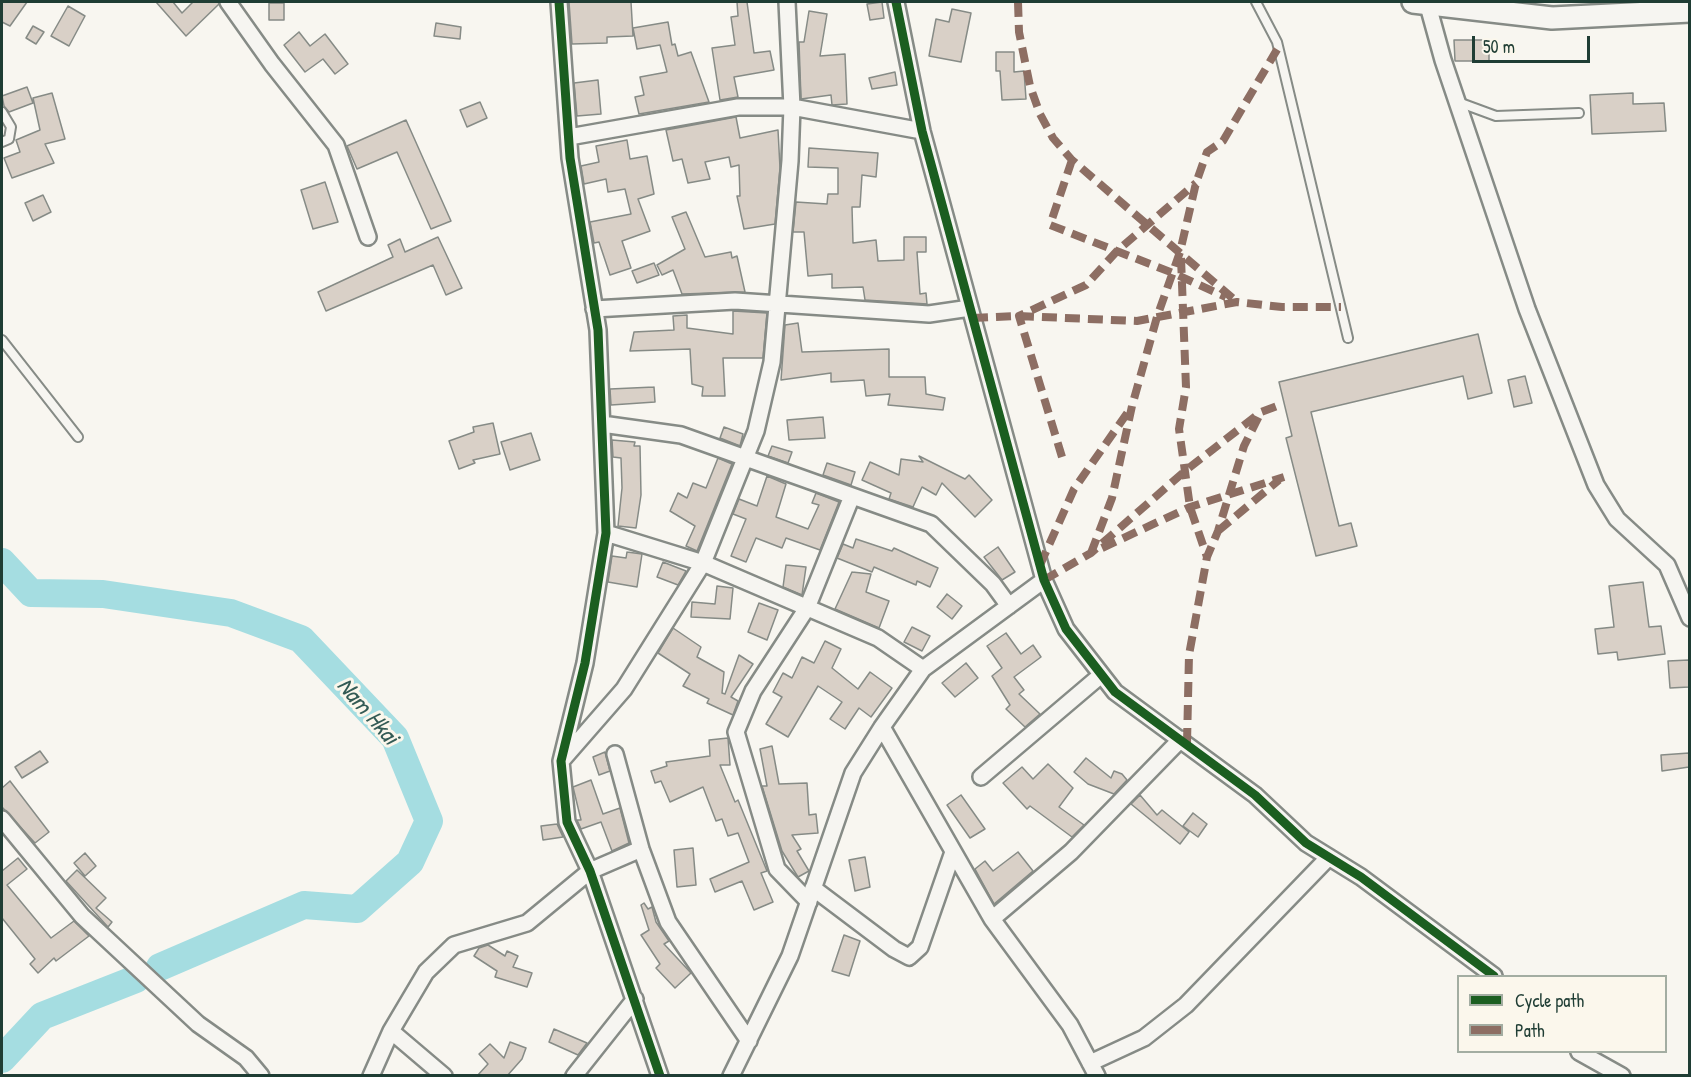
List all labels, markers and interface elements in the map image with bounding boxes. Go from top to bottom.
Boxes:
scale bar [1475,24,1594,62]
text: 50 m [1483,34,1515,59]
water label: Nam Hkai [330,672,404,752]
legend [1457,975,1667,1053]
text: Cycle path [1515,988,1584,1013]
text: Path [1515,1018,1544,1043]

